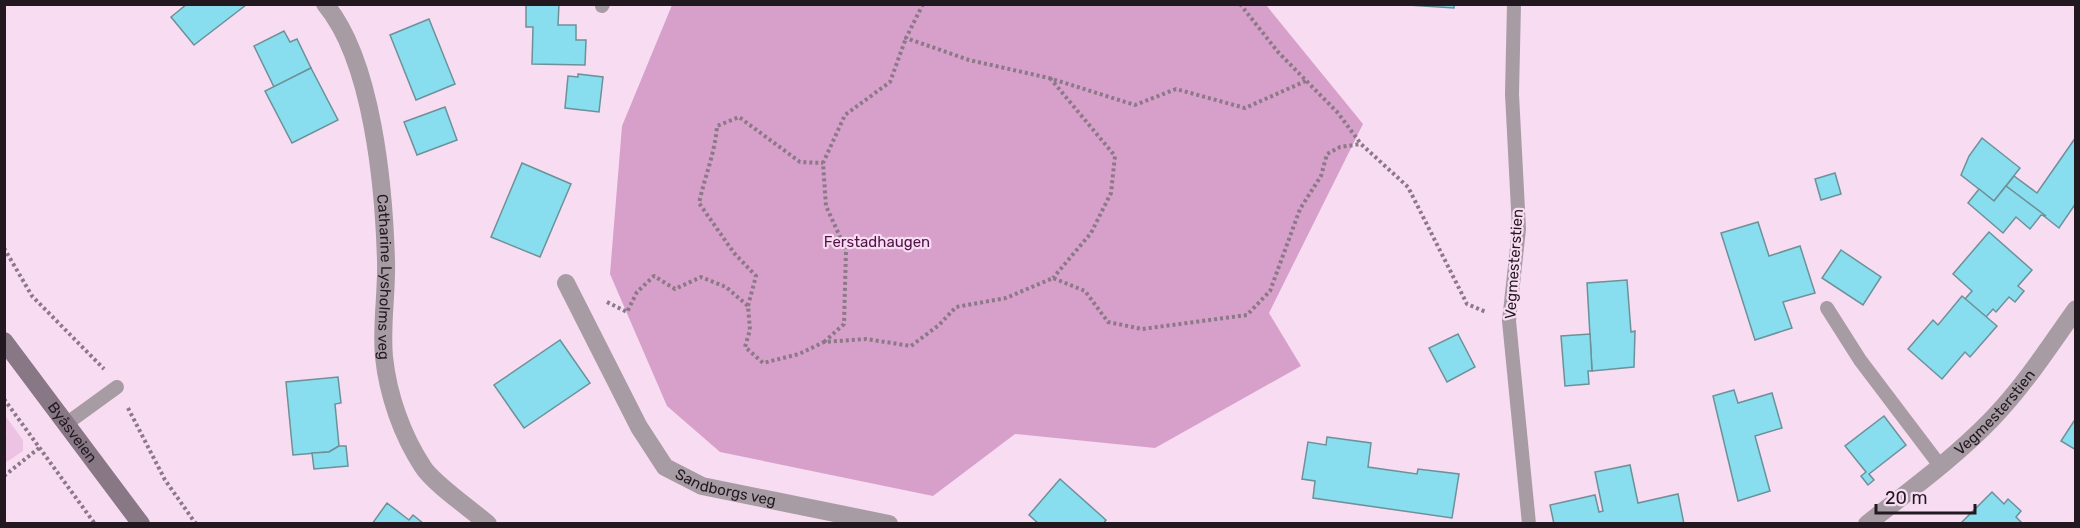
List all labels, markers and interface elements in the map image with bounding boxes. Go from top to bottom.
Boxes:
street label: Catharine Lysholms veg [373,193,395,361]
street label: Vegmesterstien [1501,208,1527,320]
park label: Ferstadhaugen [824,233,930,251]
street label: Vegmesterstien [1951,366,2039,459]
street label: Byåsveien [44,398,101,466]
street label: Sandborgs veg [672,465,778,510]
scale bar [1876,477,1975,515]
text: 20 m [1885,487,1927,509]

